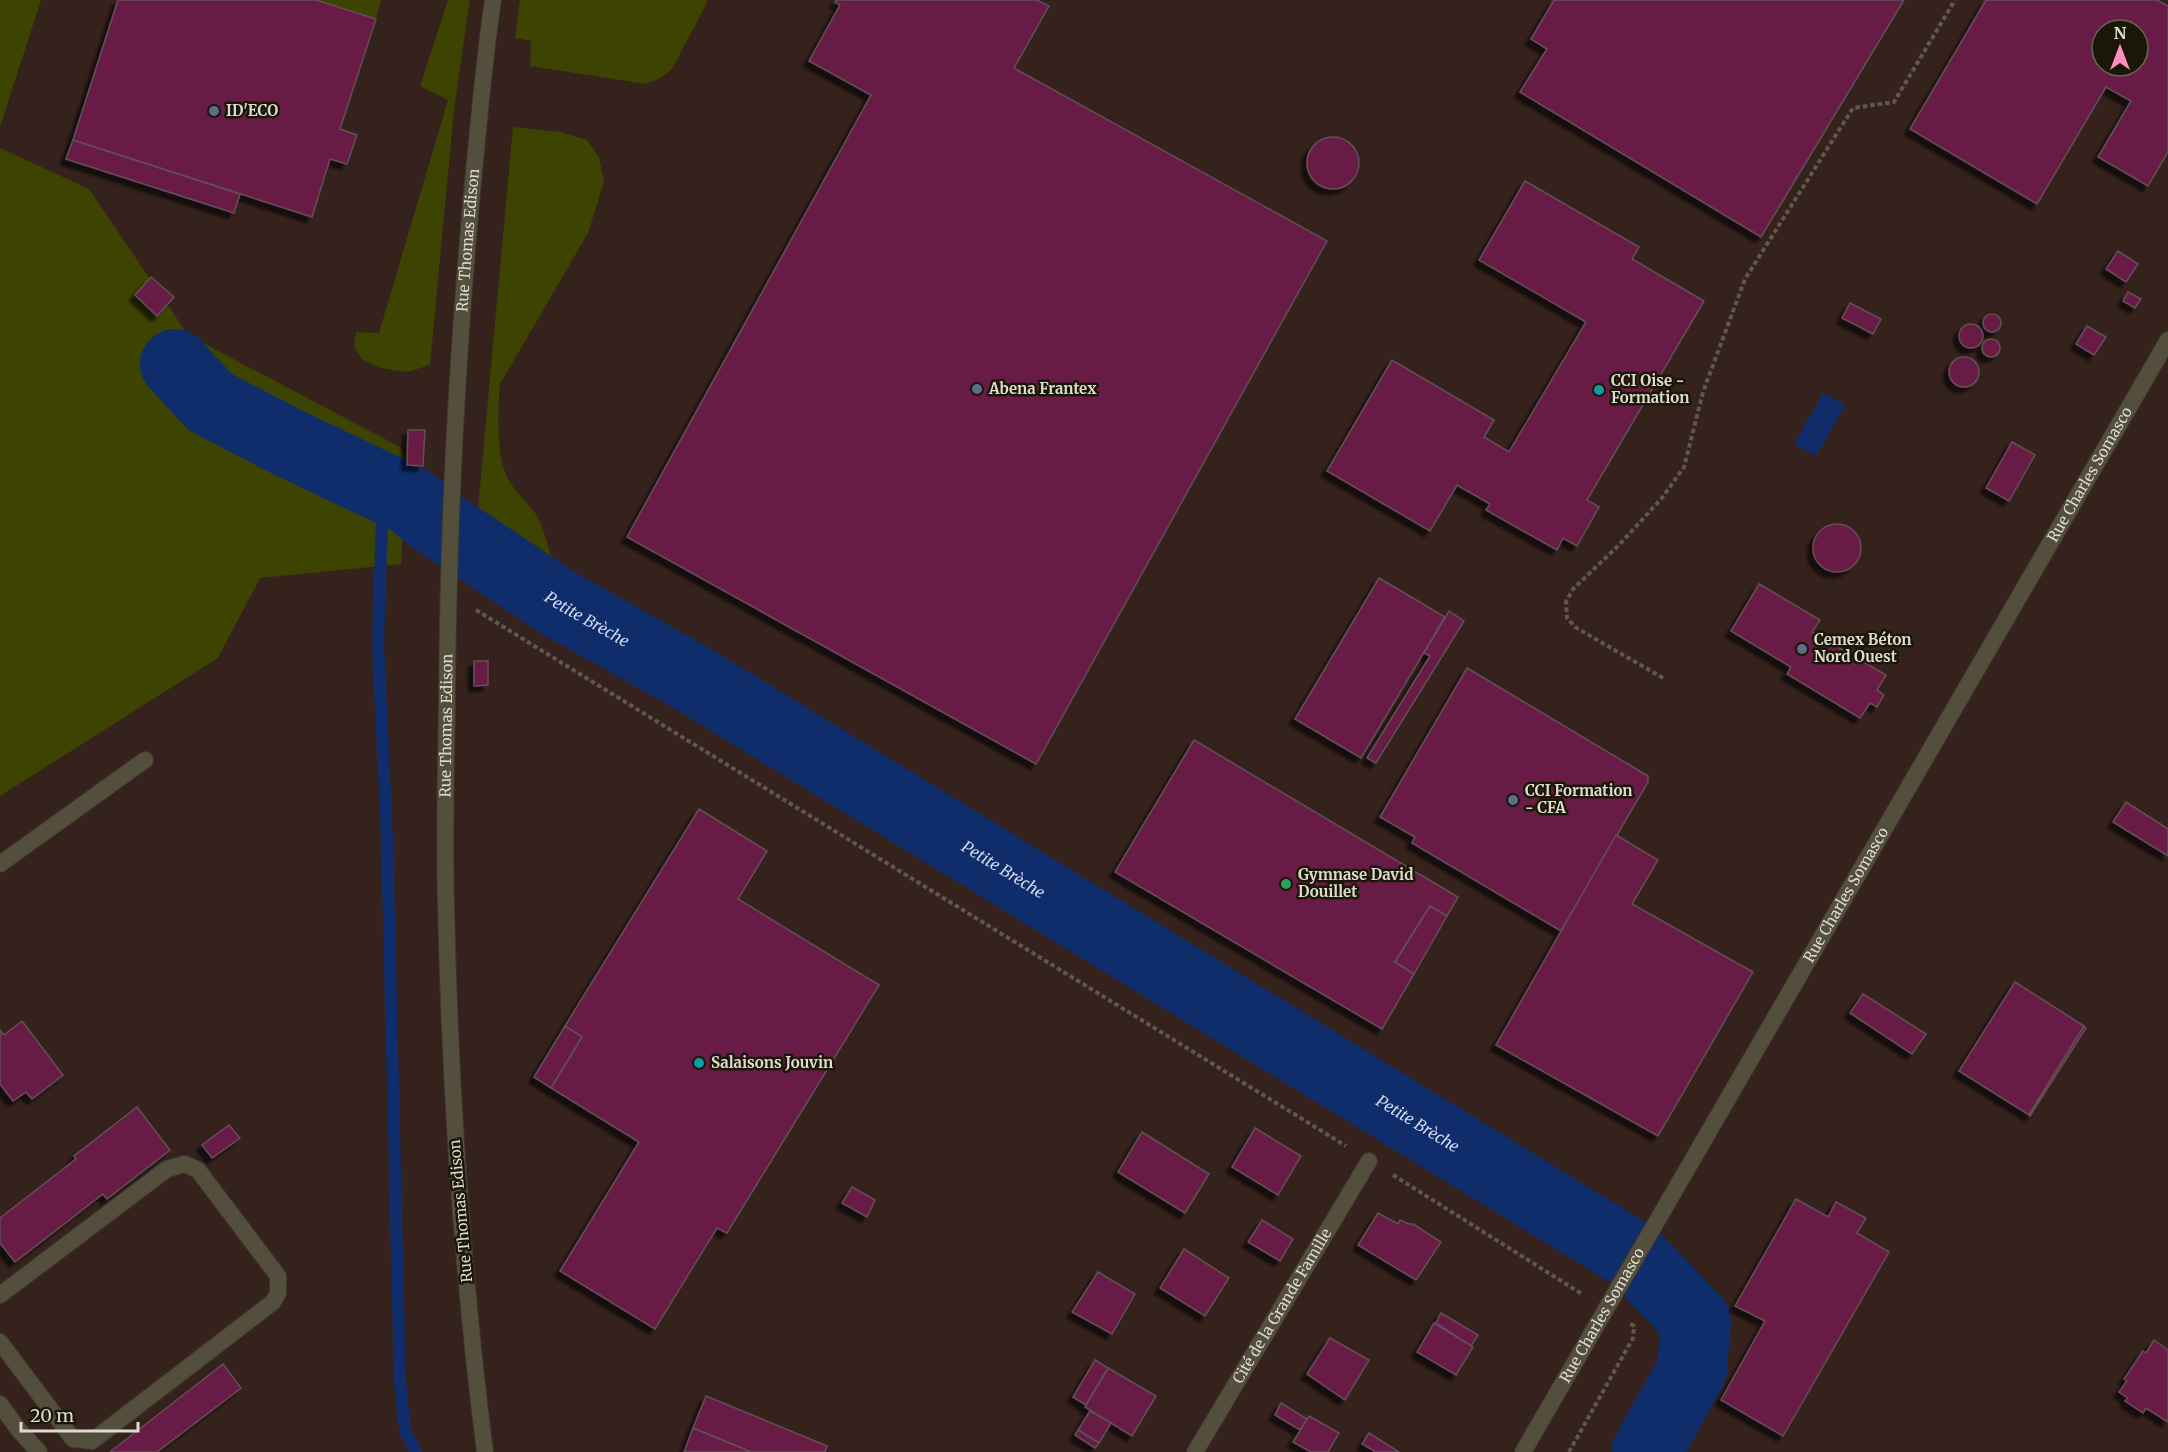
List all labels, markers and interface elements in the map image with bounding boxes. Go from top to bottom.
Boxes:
north arrow [2090,18,2150,78]
text: N [2114,23,2127,43]
place label: ID'ECO [226,101,278,120]
marker: ID'ECO [207,104,221,118]
street label: Rue Thomas Edison [452,168,483,313]
place label: CCI Oise - Formation [1611,371,1689,407]
place label: Abena Frantex [988,379,1097,398]
marker: Abena Frantex [970,382,984,396]
marker: CCI Oise - Formation [1592,383,1606,397]
street label: Rue Charles Somasco [2043,403,2136,545]
water label: Petite Brèche [541,587,633,651]
place label: Cemex Béton Nord Ouest [1814,630,1912,666]
marker: Cemex Béton Nord Ouest [1795,642,1809,656]
street label: Rue Thomas Edison [435,654,456,798]
place label: CCI Formation - CFA [1525,781,1633,817]
marker: CCI Formation - CFA [1506,793,1520,807]
street label: Rue Charles Somasco [1799,824,1892,966]
water label: Petite Brèche [958,836,1049,902]
place label: Gymnase David Douillet [1298,865,1413,901]
marker: Gymnase David Douillet [1279,877,1293,891]
place label: Salaisons Jouvin [711,1053,833,1072]
marker: Salaisons Jouvin [692,1056,706,1070]
water label: Petite Brèche [1373,1090,1463,1157]
street label: Rue Thomas Edison [445,1139,476,1283]
street label: Cité de la Grande Famille [1228,1225,1336,1387]
street label: Rue Charles Somasco [1555,1244,1649,1386]
scale bar [21,1395,138,1433]
text: 20 m [30,1404,74,1427]

